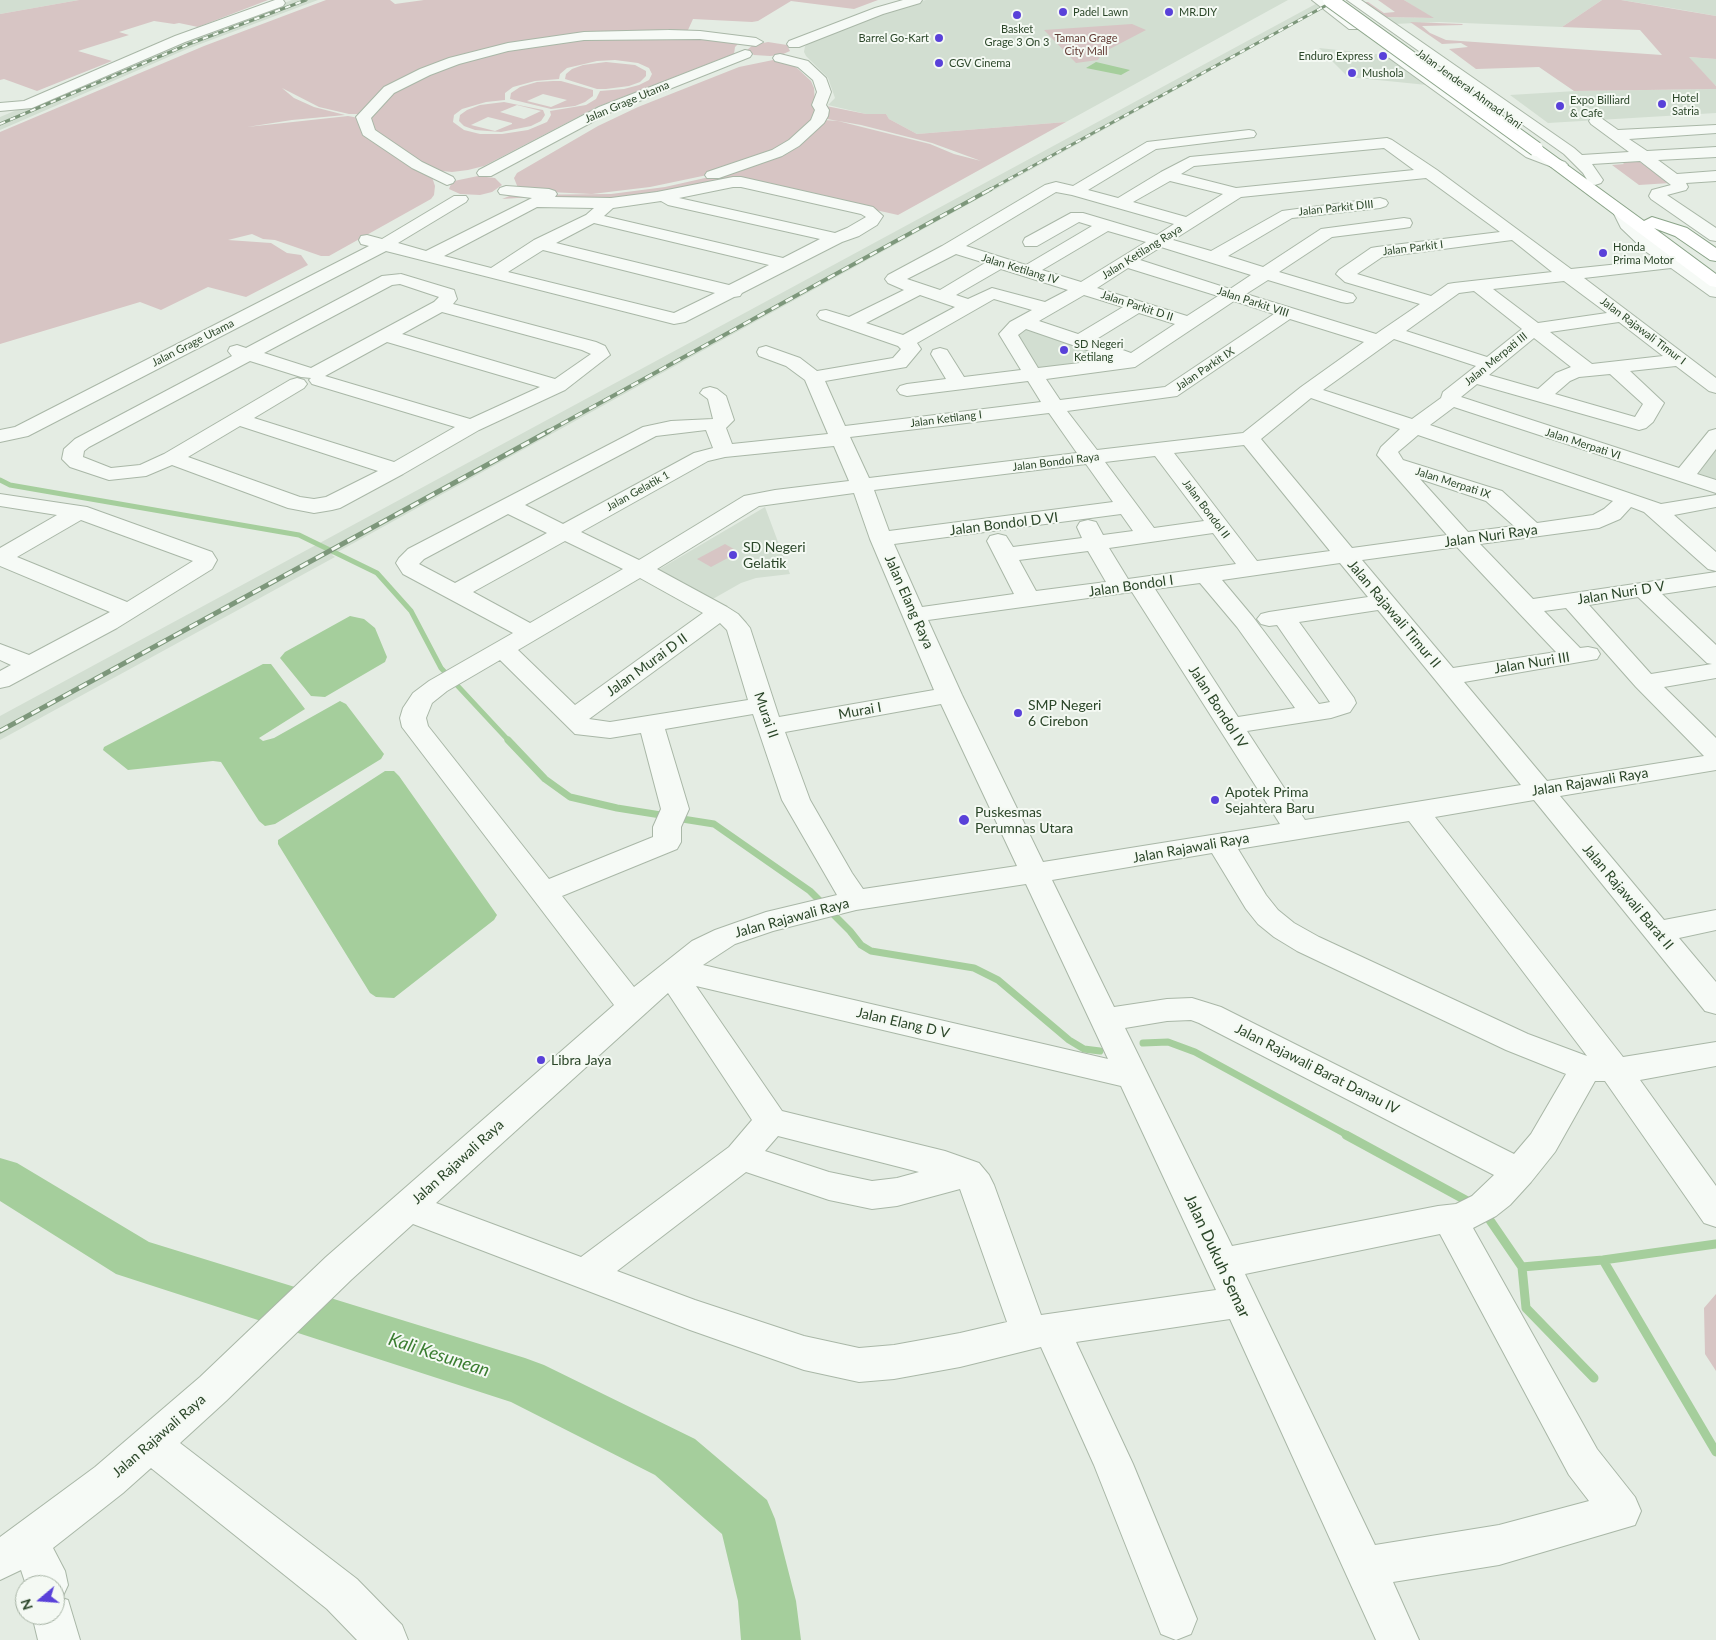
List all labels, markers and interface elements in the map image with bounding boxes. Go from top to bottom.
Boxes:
place label: Padel Lawn [1073,5,1128,19]
place label: MR.DIY [1179,5,1217,19]
marker: Padel Lawn [1057,6,1069,18]
marker: MR.DIY [1163,6,1175,18]
marker: Basket Grage 3 On 3 [1011,9,1023,21]
place label: Basket Grage 3 On 3 [985,22,1049,48]
place label: Barrel Go-Kart [859,31,929,45]
park label: Taman Grage City Mall [1055,31,1117,57]
marker: Barrel Go-Kart [933,32,945,44]
street label: Jalan Jenderal Ahmad Yani [1414,46,1524,132]
place label: Enduro Express [1298,49,1373,63]
marker: Enduro Express [1377,50,1389,62]
place label: CGV Cinema [949,56,1011,70]
marker: CGV Cinema [933,57,945,69]
place label: Mushola [1362,66,1403,80]
marker: Mushola [1346,67,1358,79]
street label: Jalan Grage Utama [583,78,671,126]
place label: Hotel Satria [1672,91,1699,117]
place label: Expo Billiard & Cafe [1570,93,1630,119]
marker: Hotel Satria [1656,98,1668,110]
marker: Expo Billiard & Cafe [1554,100,1566,112]
street label: Jalan Parkit DIII [1298,197,1374,219]
street label: Jalan Ketilang Raya [1099,222,1185,282]
street label: Jalan Parkit I [1382,238,1444,258]
place label: Honda Prima Motor [1613,240,1674,266]
marker: Honda Prima Motor [1597,247,1609,259]
street label: Jalan Ketilang IV [980,251,1060,287]
street label: Jalan Parkit VIII [1216,284,1290,320]
street label: Jalan Parkit D II [1099,288,1175,324]
street label: Jalan Rajawali Timur I [1598,295,1688,367]
street label: Jalan Grage Utama [150,317,236,369]
street label: Jalan Merpati III [1462,330,1530,388]
place label: SD Negeri Ketilang [1074,337,1123,363]
marker: SD Negeri Ketilang [1058,344,1070,356]
street label: Jalan Parkit IX [1173,345,1237,393]
street label: Jalan Ketilang I [909,408,983,430]
street label: Jalan Merpati VI [1544,426,1622,462]
street label: Jalan Bondol Raya [1012,450,1100,474]
street label: Jalan Merpati IX [1414,465,1492,501]
street label: Jalan Gelatik 1 [604,468,672,514]
street label: Jalan Bondol II [1180,477,1232,541]
street label: Jalan Bondol D VI [949,509,1059,539]
street label: Jalan Nuri Raya [1443,521,1539,551]
place label: SD Negeri Gelatik [743,539,806,572]
marker: SD Negeri Gelatik [727,549,739,561]
street label: Jalan Elang Raya [881,553,937,651]
street label: Jalan Rajawali Timur II [1344,557,1444,671]
street label: Jalan Bondol I [1087,572,1175,600]
street label: Jalan Nuri D V [1576,578,1666,608]
street label: Jalan Murai D II [603,630,691,700]
street label: Jalan Nuri III [1493,649,1571,677]
street label: Jalan Bondol IV [1185,663,1251,751]
street label: Murai II [750,690,782,740]
place label: SMP Negeri 6 Cirebon [1028,697,1101,730]
street label: Murai I [837,699,883,723]
marker: SMP Negeri 6 Cirebon [1012,707,1024,719]
street label: Jalan Rajawali Raya [1531,764,1649,800]
place label: Apotek Prima Sejahtera Baru [1225,784,1315,816]
marker: Apotek Prima Sejahtera Baru [1209,794,1221,806]
place label: Puskesmas Perumnas Utara [975,804,1073,836]
marker: Puskesmas Perumnas Utara [957,813,971,827]
street label: Jalan Rajawali Raya [1132,830,1250,866]
street label: Jalan Rajawali Barat II [1579,841,1677,953]
street label: Jalan Rajawali Raya [733,895,851,941]
street label: Jalan Elang D V [855,1004,951,1042]
street label: Jalan Rajawali Barat Danau IV [1232,1020,1402,1118]
place label: Libra Jaya [551,1052,611,1068]
marker: Libra Jaya [535,1054,547,1066]
street label: Jalan Rajawali Raya [409,1116,507,1208]
street label: Jalan Dukuh Semar [1180,1191,1254,1321]
water label: Kali Kesunean [386,1329,492,1381]
street label: Jalan Rajawali Raya [109,1391,209,1481]
north arrow [15,1575,65,1625]
text: N [16,1597,36,1612]

